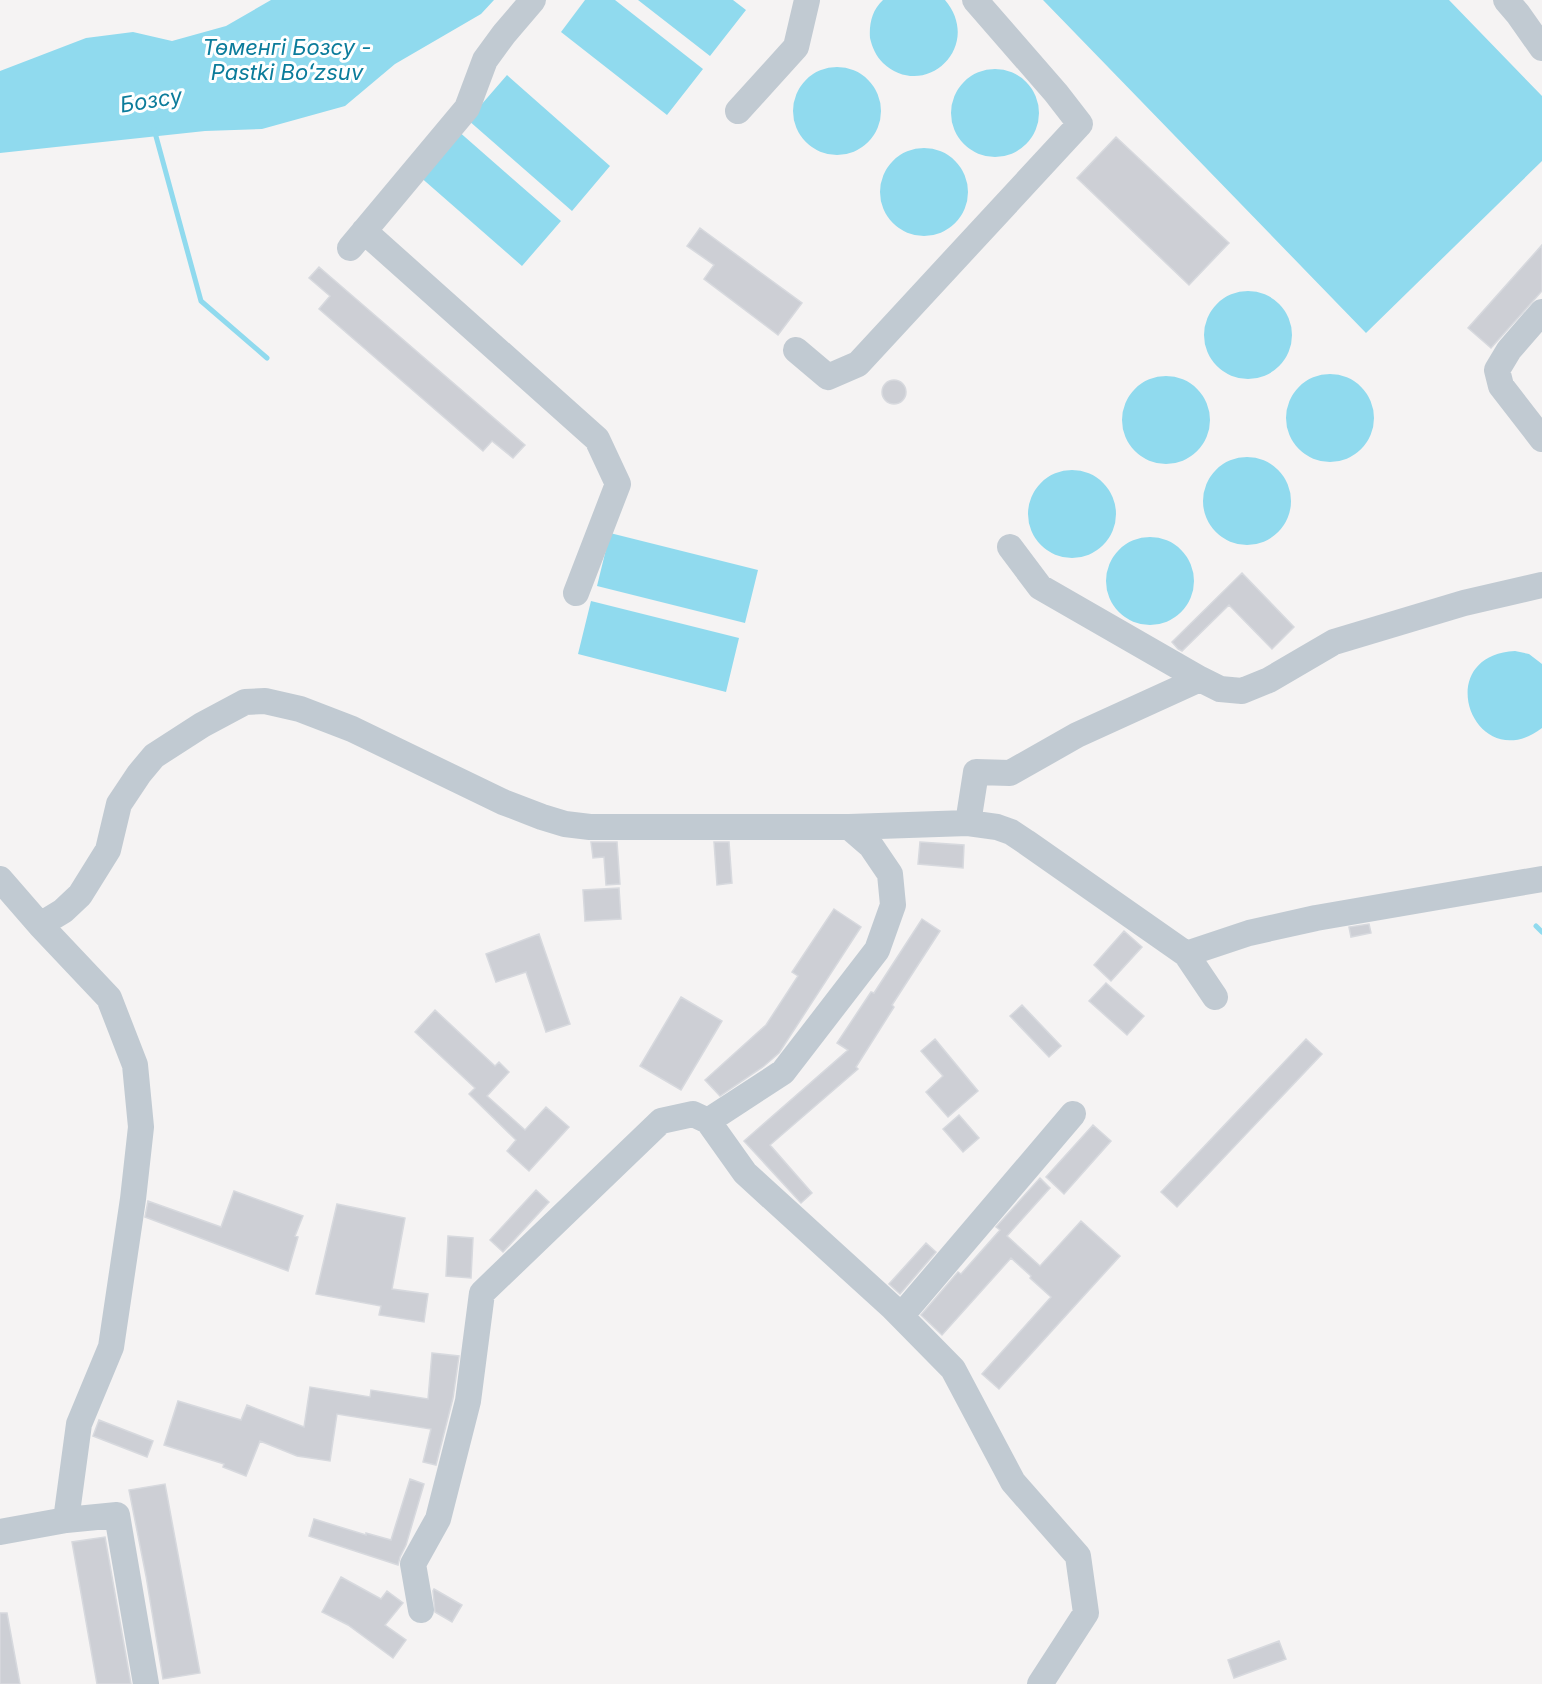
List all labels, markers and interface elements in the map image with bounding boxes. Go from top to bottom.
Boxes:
water label: Төменгі Бозсу - Pastki Boʻzsuv [203,34,371,85]
water label: Бозсу [118,82,185,118]

